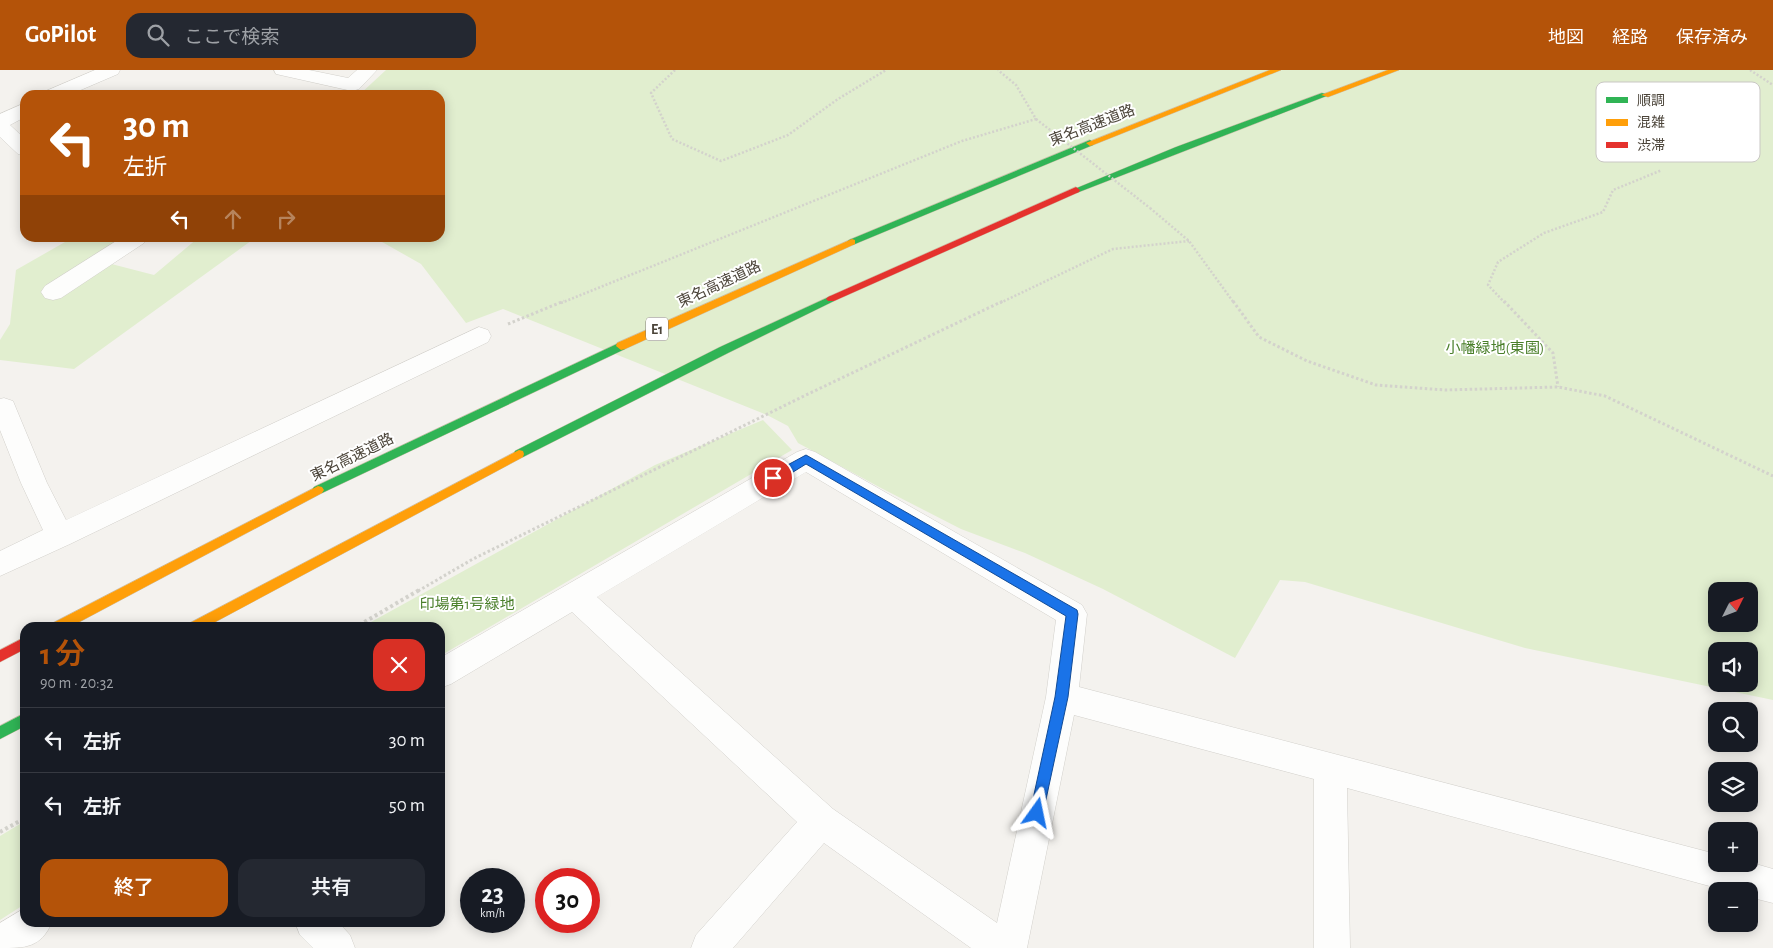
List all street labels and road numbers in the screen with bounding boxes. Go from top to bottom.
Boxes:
street label: 東名高速道路 [1047,101,1137,149]
street label: 東名高速道路 [675,258,763,310]
road number: E1 [646,318,668,340]
street label: 東名高速道路 [308,430,396,484]

